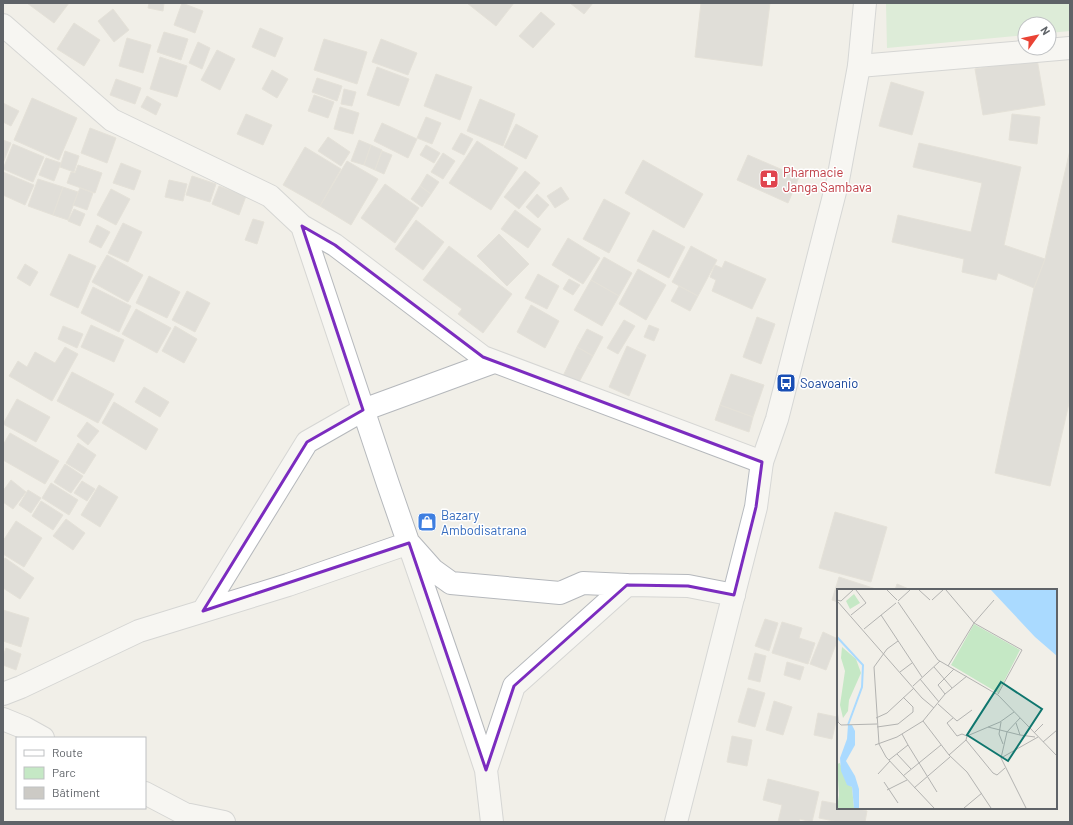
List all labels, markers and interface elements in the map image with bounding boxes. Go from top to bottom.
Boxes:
north arrow [1017,16,1057,56]
text: N [1038,24,1053,37]
place label: Pharmacie Janga Sambava [783,164,872,195]
pharmacy icon: Pharmacie Janga Sambava [758,168,780,190]
bus stop icon: Soavoanio [775,372,797,394]
place label: Soavoanio [800,375,858,391]
place label: Bazary Ambodisatrana [441,507,527,538]
shop icon: Bazary Ambodisatrana [416,511,438,533]
inset map [837,589,1057,809]
legend [16,737,146,809]
text: Route [52,745,83,759]
text: Parc [52,765,76,779]
text: Bâtiment [52,785,100,799]

